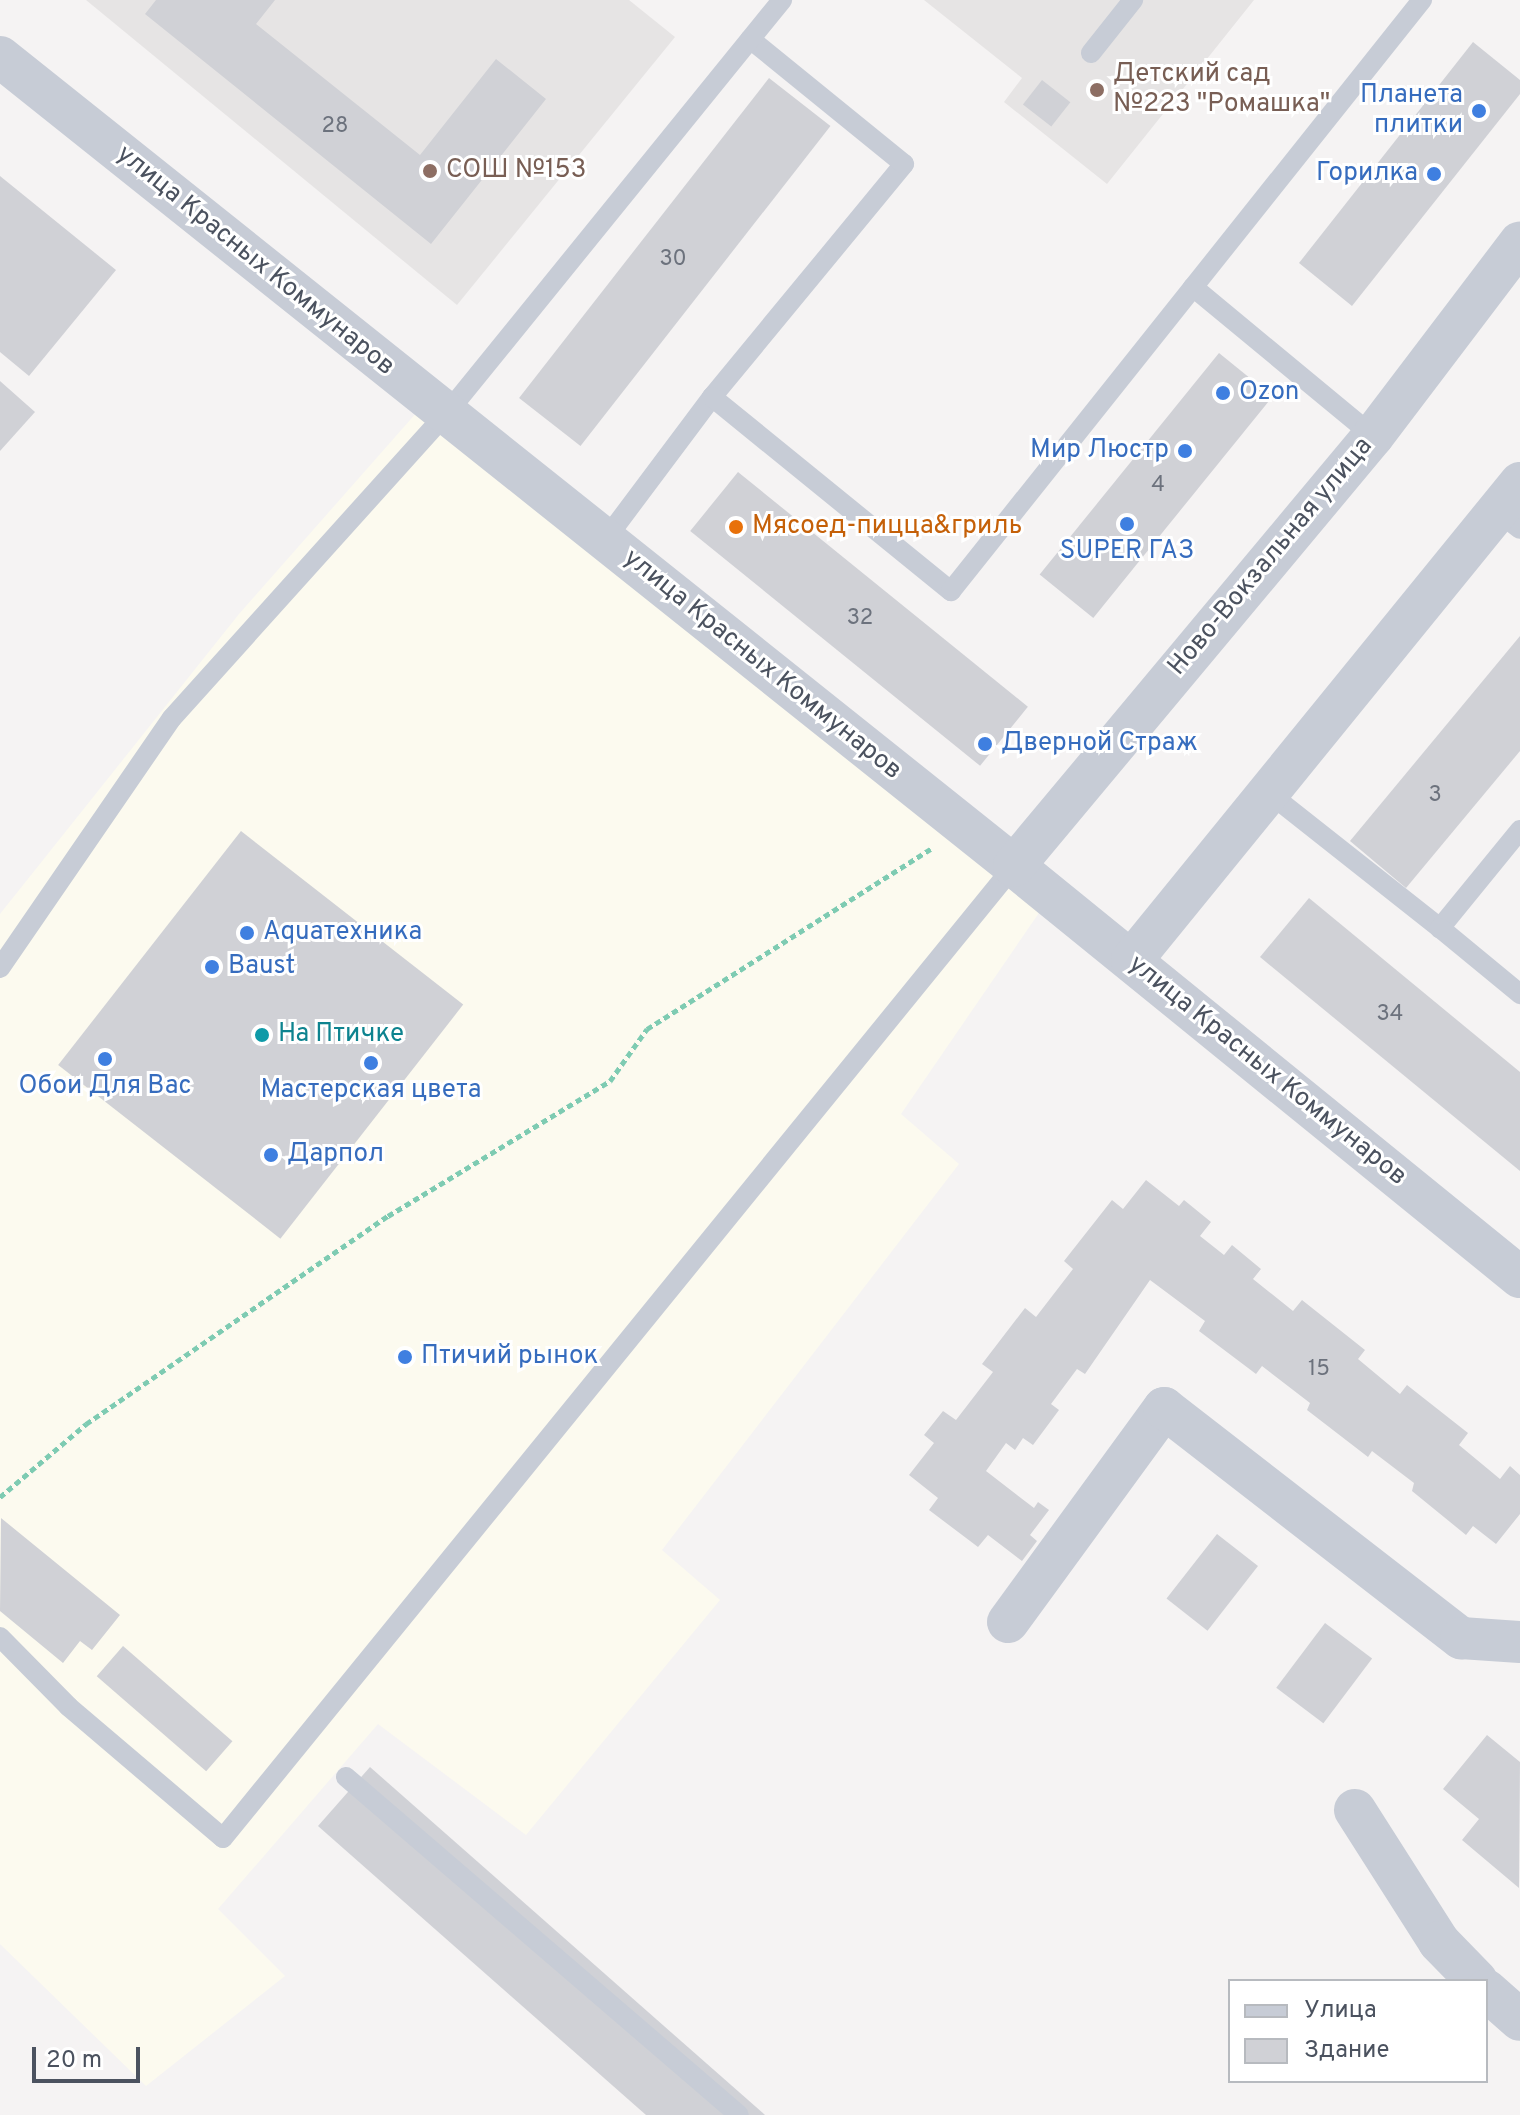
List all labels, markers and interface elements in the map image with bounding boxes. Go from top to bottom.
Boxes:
place label: Детский сад №223 "Ромашка" [1113,59,1330,120]
place label: Планета плитки [1360,80,1463,142]
marker: Детский сад №223 "Ромашка" [1088,81,1106,99]
marker: Планета плитки [1470,102,1488,120]
house number: 28 [322,114,348,140]
street label: улица Красных Коммунаров [110,139,400,383]
place label: СОШ №153 [446,155,586,187]
place label: Горилка [1316,158,1418,190]
marker: СОШ №153 [421,162,439,180]
marker: Горилка [1425,165,1443,183]
house number: 30 [659,247,687,273]
place label: Ozon [1239,377,1299,409]
marker: Ozon [1214,384,1232,402]
street label: Ново-Вокзальная улица [1162,432,1380,682]
place label: Мир Люстр [1030,435,1169,467]
marker: Мир Люстр [1176,442,1194,460]
house number: 4 [1151,473,1165,499]
place label: Мясоед-пицца&гриль [752,511,1022,543]
marker: SUPER ГАЗ [1118,515,1136,533]
marker: Мясоед-пицца&гриль [727,518,745,536]
place label: SUPER ГАЗ [1060,536,1194,568]
street label: улица Красных Коммунаров [617,543,907,787]
house number: 32 [847,606,873,632]
place label: Дверной Страж [1001,728,1198,760]
marker: Дверной Страж [976,735,994,753]
house number: 3 [1428,783,1442,809]
place label: Aquaтехника [263,917,422,949]
marker: Aquaтехника [238,924,256,942]
street label: улица Красных Коммунаров [1122,949,1412,1193]
place label: Baust [228,951,295,983]
marker: Baust [203,958,221,976]
house number: 34 [1377,1002,1403,1028]
place label: На Птичке [278,1019,404,1051]
marker: На Птичке [253,1026,271,1044]
marker: Обои Для Вас [96,1050,114,1068]
marker: Мастерская цвета [362,1054,380,1072]
place label: Обои Для Вас [19,1071,191,1103]
place label: Мастерская цвета [260,1075,482,1107]
place label: Дарпол [287,1139,384,1171]
marker: Дарпол [262,1146,280,1164]
place label: Птичий рынок [421,1341,598,1373]
marker: Птичий рынок [396,1348,414,1366]
house number: 15 [1308,1357,1330,1383]
legend [1228,1979,1488,2083]
text: Улица [1304,1996,1377,2026]
scale bar [36,2031,144,2081]
text: Здание [1304,2036,1390,2066]
text: 20 m [46,2046,102,2076]

